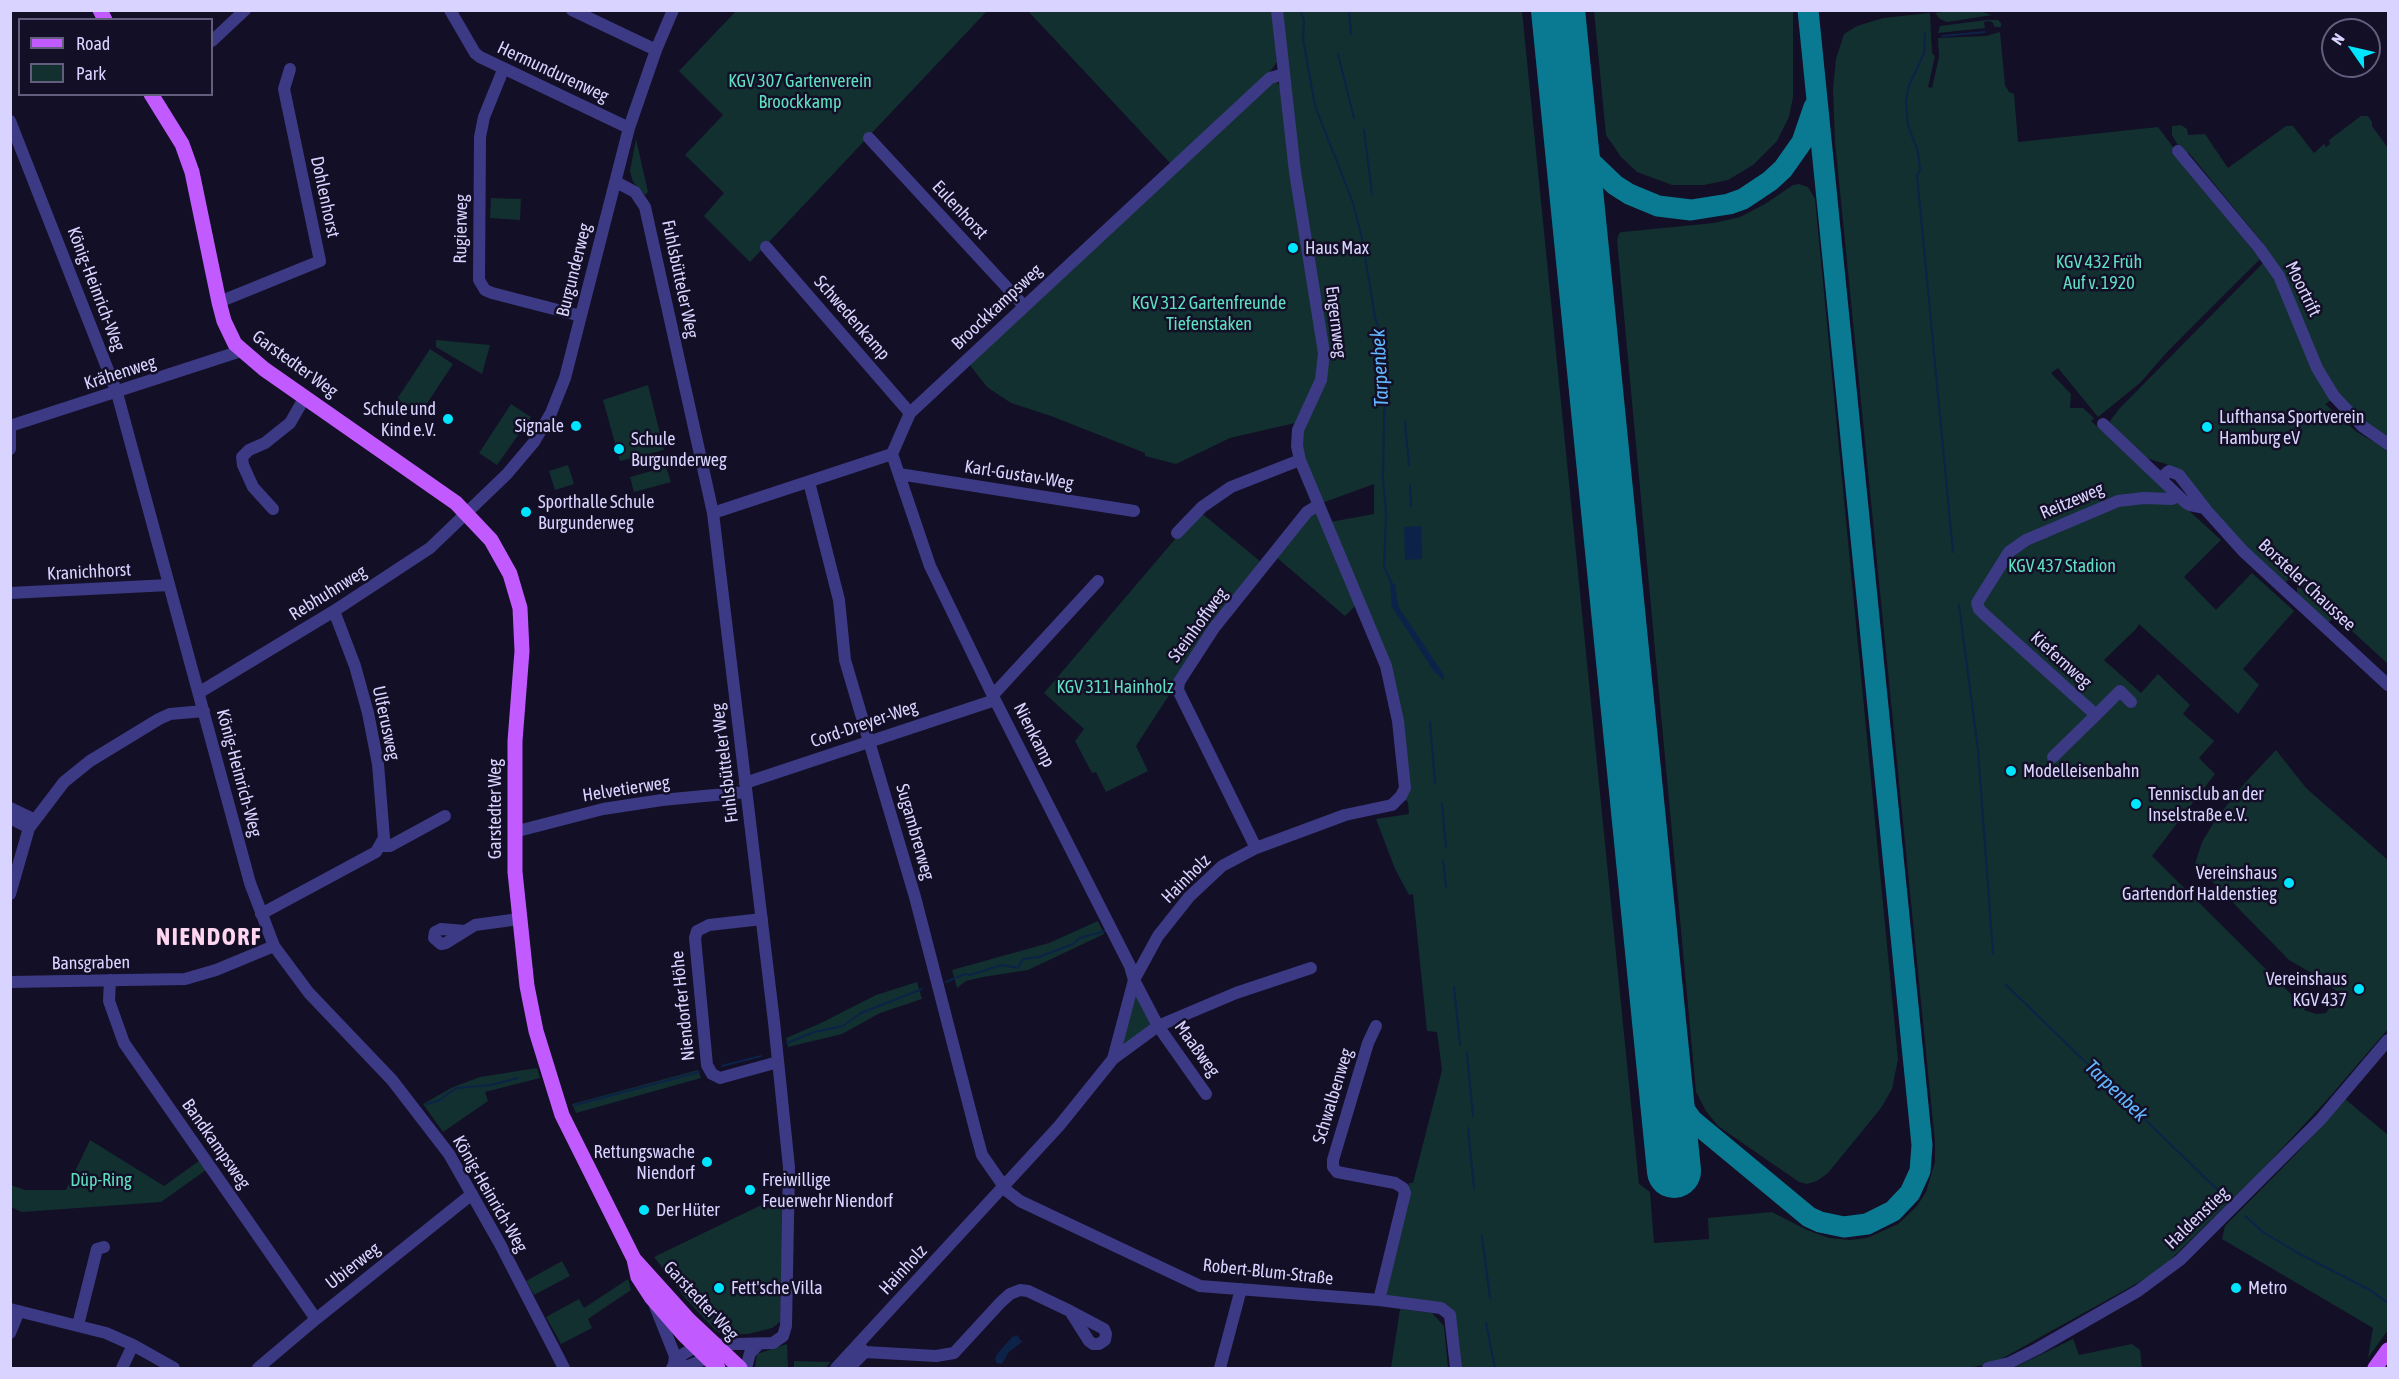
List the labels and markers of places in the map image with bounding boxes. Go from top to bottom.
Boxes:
place label: Haus Max [1305,237,1369,259]
marker: Haus Max [1286,241,1300,255]
place label: Schule und Kind e.V. [363,398,436,440]
place label: Lufthansa Sportverein Hamburg eV [2219,406,2364,448]
marker: Schule und Kind e.V. [441,412,455,426]
place label: Signale [515,415,564,437]
marker: Signale [569,419,583,433]
marker: Lufthansa Sportverein Hamburg eV [2200,420,2214,434]
place label: Schule Burgunderweg [631,428,727,470]
marker: Schule Burgunderweg [612,442,626,456]
place label: Sporthalle Schule Burgunderweg [538,491,654,534]
marker: Sporthalle Schule Burgunderweg [519,505,533,519]
place label: Modelleisenbahn [2023,760,2140,782]
marker: Modelleisenbahn [2004,764,2018,778]
place label: Tennisclub an der Inselstraße e.V. [2148,783,2264,826]
marker: Tennisclub an der Inselstraße e.V. [2129,797,2143,811]
place label: Vereinshaus Gartendorf Haldenstieg [2122,862,2277,904]
marker: Vereinshaus Gartendorf Haldenstieg [2282,876,2296,890]
place label: Vereinshaus KGV 437 [2266,968,2347,1010]
marker: Vereinshaus KGV 437 [2352,982,2366,996]
place label: Rettungswache Niendorf [593,1141,695,1184]
marker: Rettungswache Niendorf [700,1155,714,1169]
place label: Freiwillige Feuerwehr Niendorf [762,1169,893,1212]
marker: Freiwillige Feuerwehr Niendorf [743,1183,757,1197]
place label: Der Hüter [656,1199,720,1221]
marker: Der Hüter [637,1203,651,1217]
place label: Fett'sche Villa [731,1277,823,1299]
place label: Metro [2248,1277,2287,1299]
marker: Fett'sche Villa [712,1281,726,1295]
marker: Metro [2229,1281,2243,1295]

